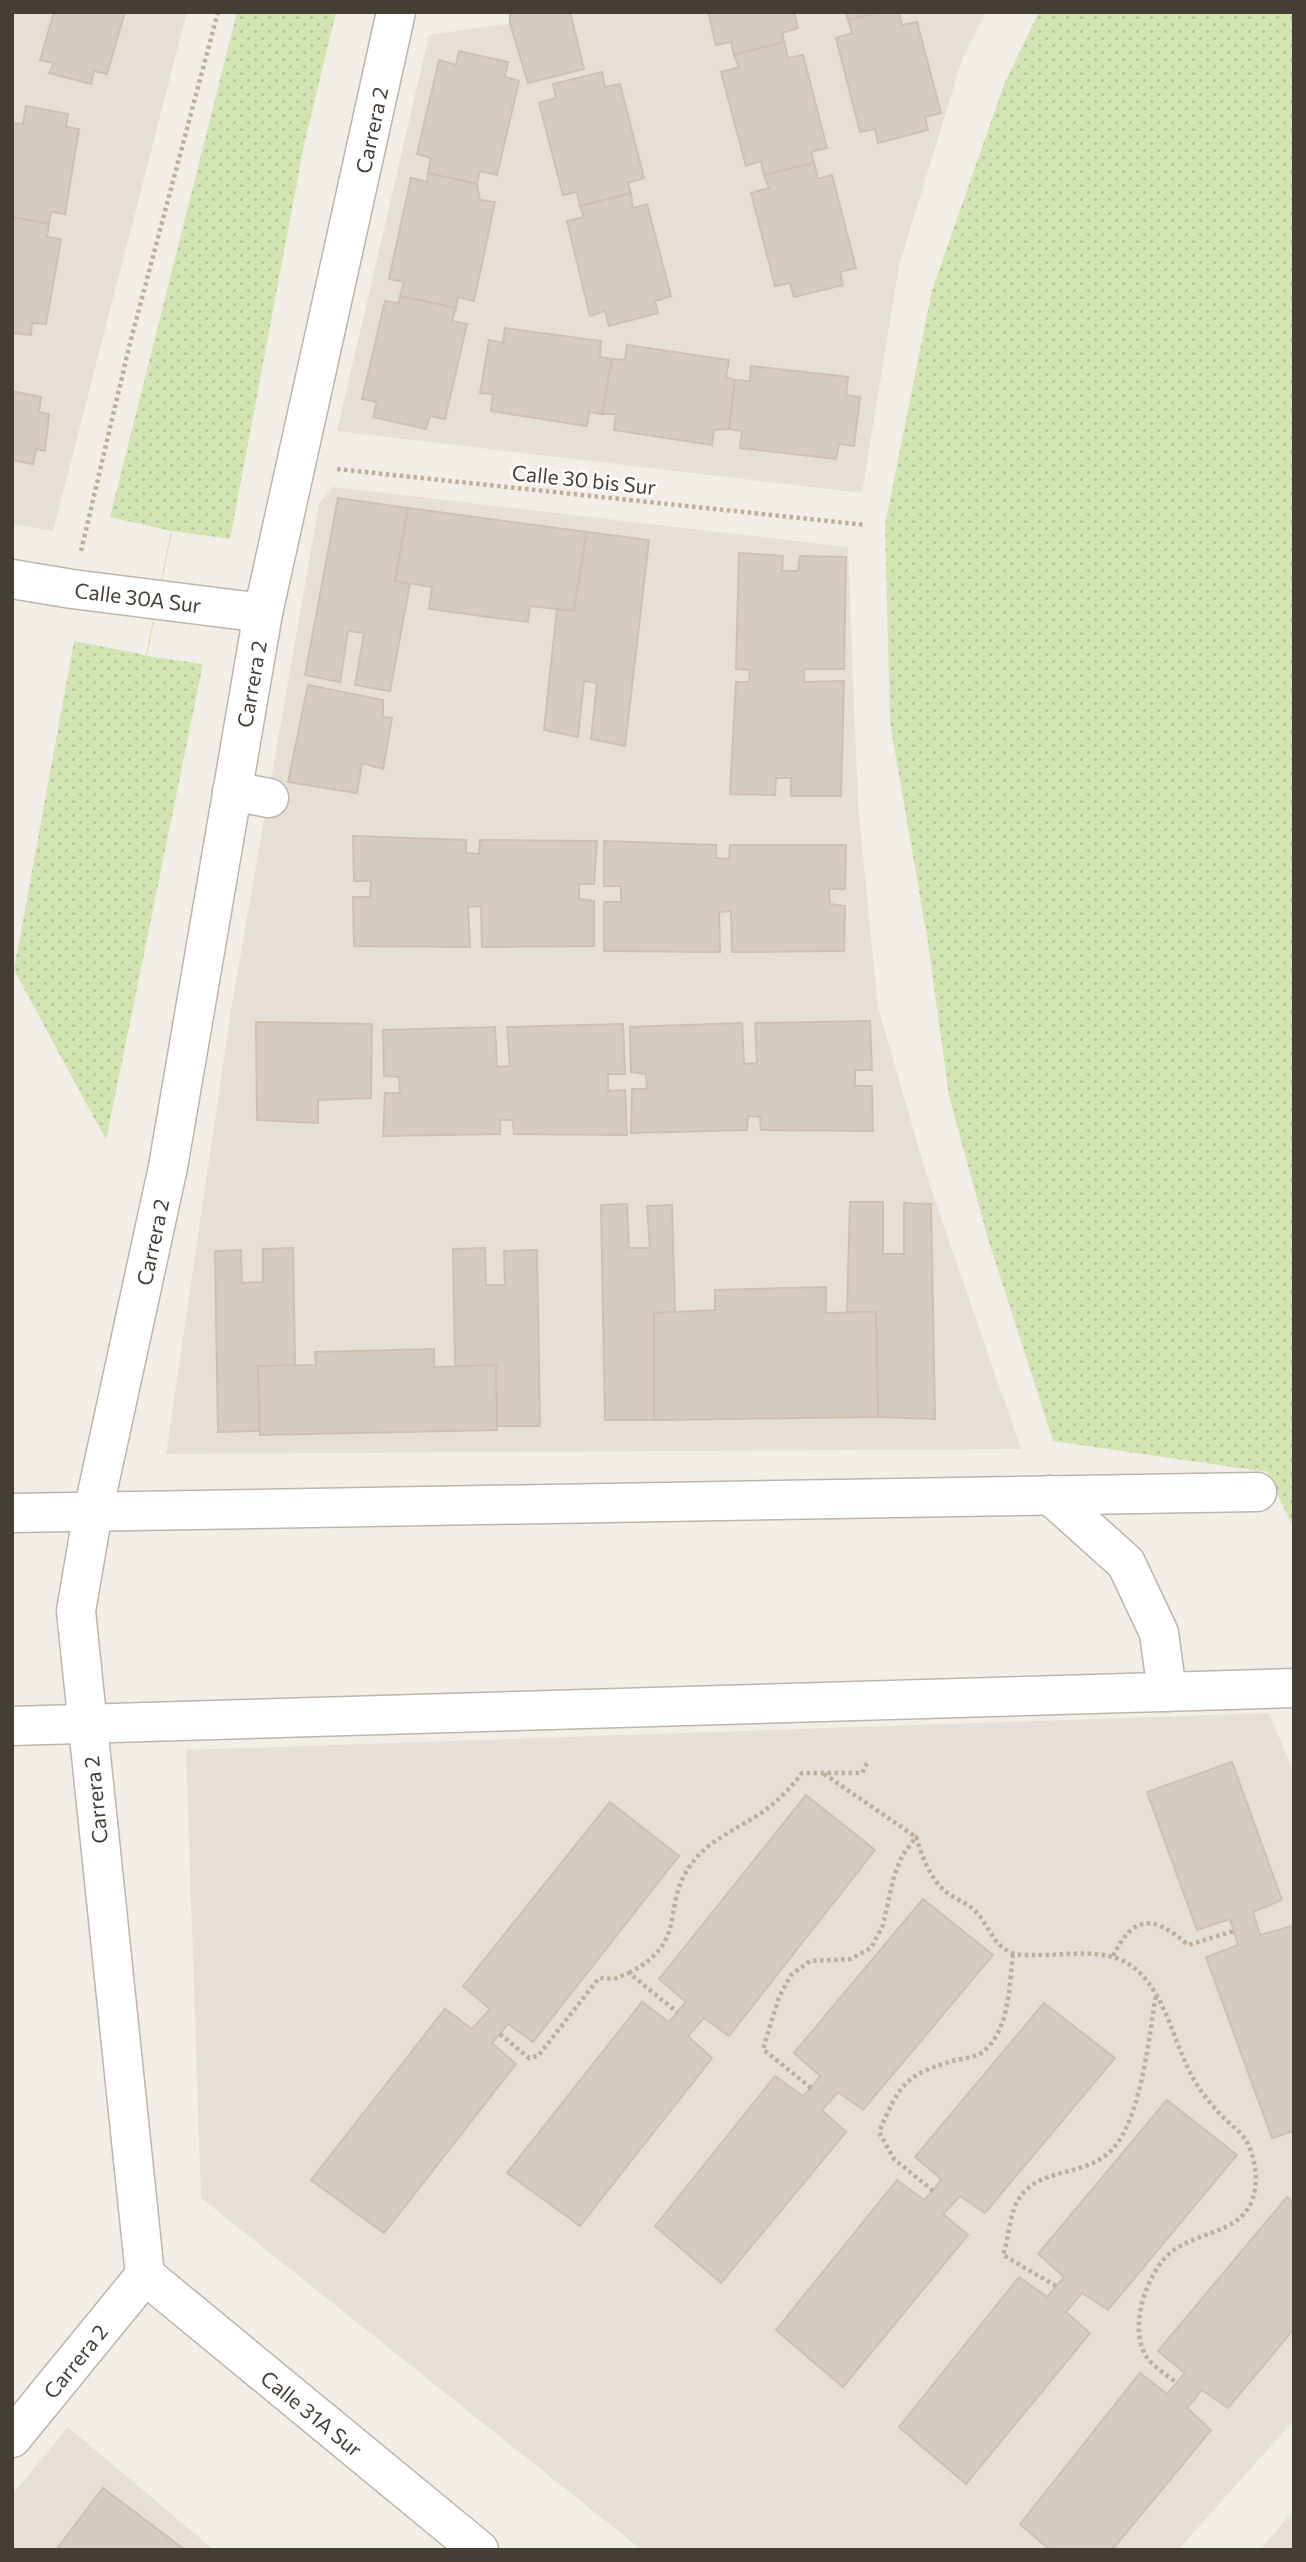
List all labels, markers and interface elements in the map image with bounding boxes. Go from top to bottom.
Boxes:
street label: Carrera 2 [350,85,392,175]
street label: Calle 30 bis Sur [511,459,657,499]
street label: Calle 30A Sur [73,577,203,617]
street label: Carrera 2 [231,639,271,729]
street label: Carrera 2 [131,1197,173,1287]
street label: Carrera 2 [78,1755,112,1845]
street label: Carrera 2 [38,2319,112,2403]
street label: Calle 31A Sur [256,2365,368,2461]

